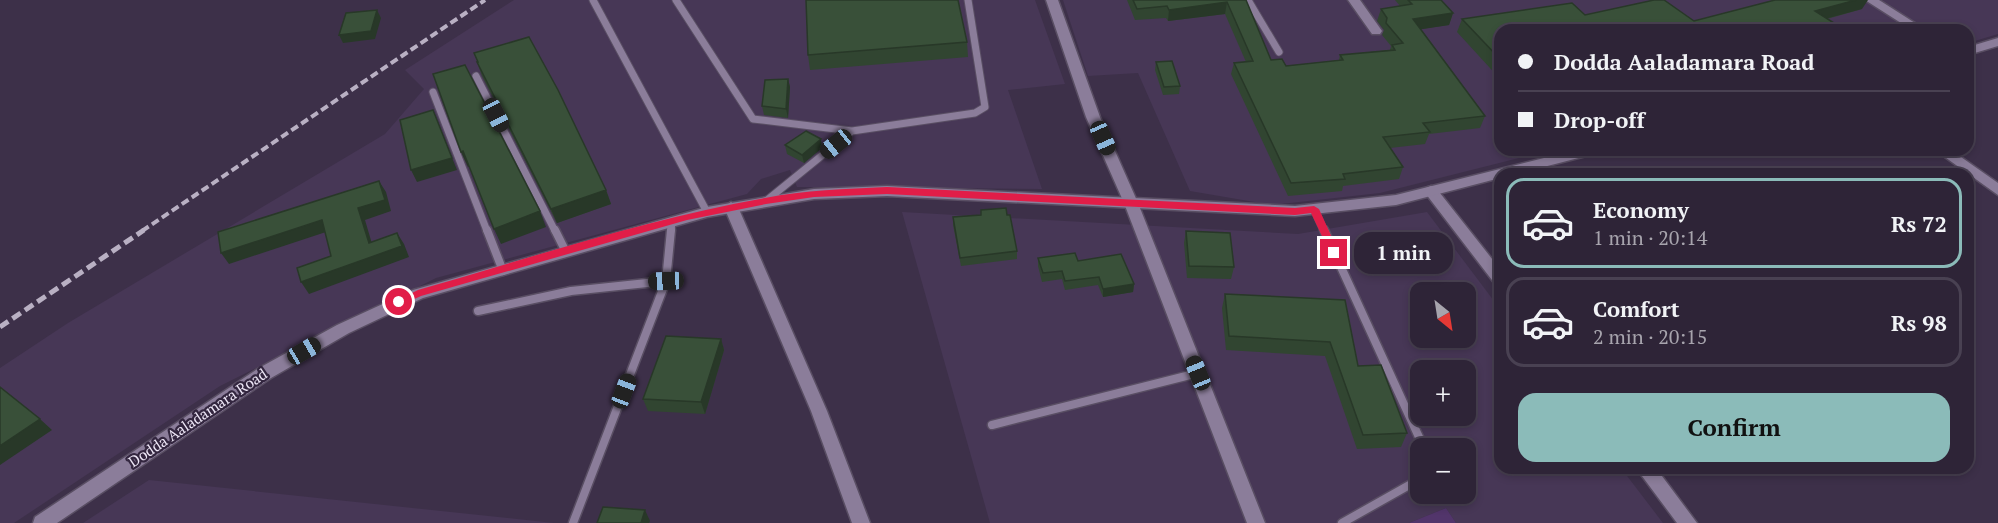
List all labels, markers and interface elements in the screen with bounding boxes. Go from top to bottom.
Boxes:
text: Dodda Aaladamara Road [1554,47,1814,76]
car [480,95,512,135]
text: Drop-off [1554,105,1645,134]
car [1087,118,1119,158]
car [816,126,856,162]
text: Economy [1593,195,1689,224]
icon: car [1521,196,1575,250]
text: Rs 72 [1891,209,1947,238]
text: 1 min · 20:14 [1593,224,1707,251]
callout: 1 min [1355,232,1454,274]
route end [1320,239,1347,266]
text: 1 min [1376,239,1431,266]
car [648,271,684,291]
north arrow [1410,282,1476,348]
map controls [1410,282,1476,504]
route start [385,288,412,315]
text: Comfort [1593,294,1679,323]
icon: car [1521,295,1575,349]
text: Rs 98 [1891,308,1947,337]
text: 2 min · 20:15 [1593,323,1707,350]
car [284,334,324,368]
car [1183,353,1213,393]
button: + [1410,360,1476,426]
street label: Dodda Aaladamara Road [124,363,271,471]
car [609,371,639,411]
button: Confirm [1518,393,1950,462]
button: − [1410,438,1476,504]

